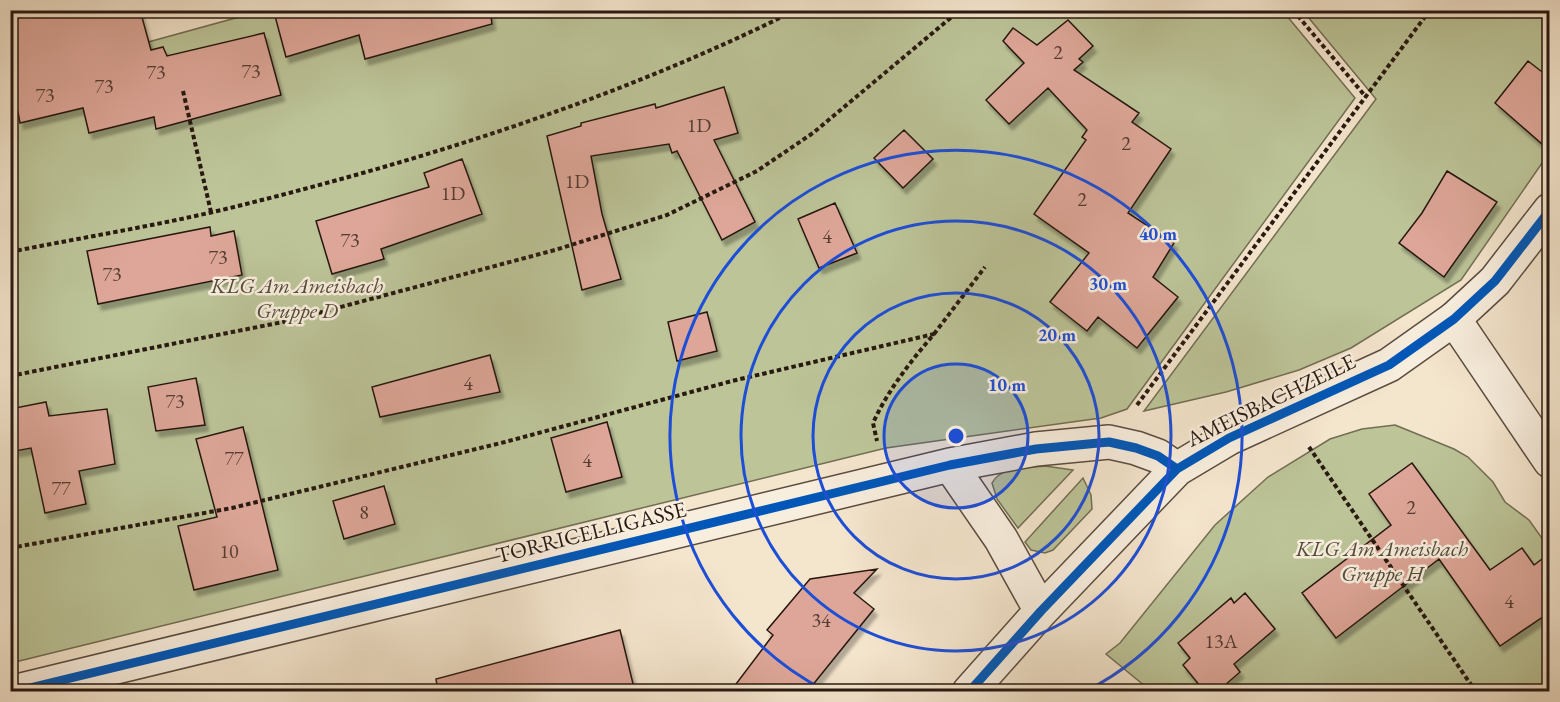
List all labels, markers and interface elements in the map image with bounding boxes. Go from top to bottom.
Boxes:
house number: 2 [1053,39,1063,65]
house number: 73 [241,58,261,84]
house number: 73 [146,59,166,85]
house number: 73 [94,73,114,99]
house number: 73 [35,82,55,108]
house number: 1D [687,112,711,138]
house number: 2 [1121,130,1131,156]
house number: 1D [565,168,589,194]
house number: 1D [441,180,465,206]
house number: 2 [1077,186,1087,212]
text: 40 m [1139,222,1177,245]
house number: 4 [822,223,832,249]
house number: 73 [340,227,360,253]
house number: 73 [208,244,228,270]
house number: 73 [102,261,122,287]
park label: KLG Am Ameisbach Gruppe D [210,271,384,325]
text: 30 m [1089,272,1127,295]
text: 20 m [1038,323,1076,346]
street label: AMEISBACHZEILE [1181,347,1360,454]
house number: 4 [463,370,473,396]
text: 10 m [988,373,1026,396]
house number: 73 [165,388,185,414]
centre of rings [946,426,966,446]
house number: 77 [224,445,244,471]
house number: 4 [582,447,592,473]
house number: 77 [51,475,71,501]
street label: TORRICELLIGASSE [493,494,689,570]
house number: 2 [1406,494,1416,520]
house number: 8 [359,499,369,525]
park label: KLG Am Ameisbach Gruppe H [1295,534,1469,588]
house number: 10 [219,538,239,564]
house number: 4 [1504,588,1514,614]
house number: 34 [811,607,831,633]
house number: 13A [1204,628,1238,654]

